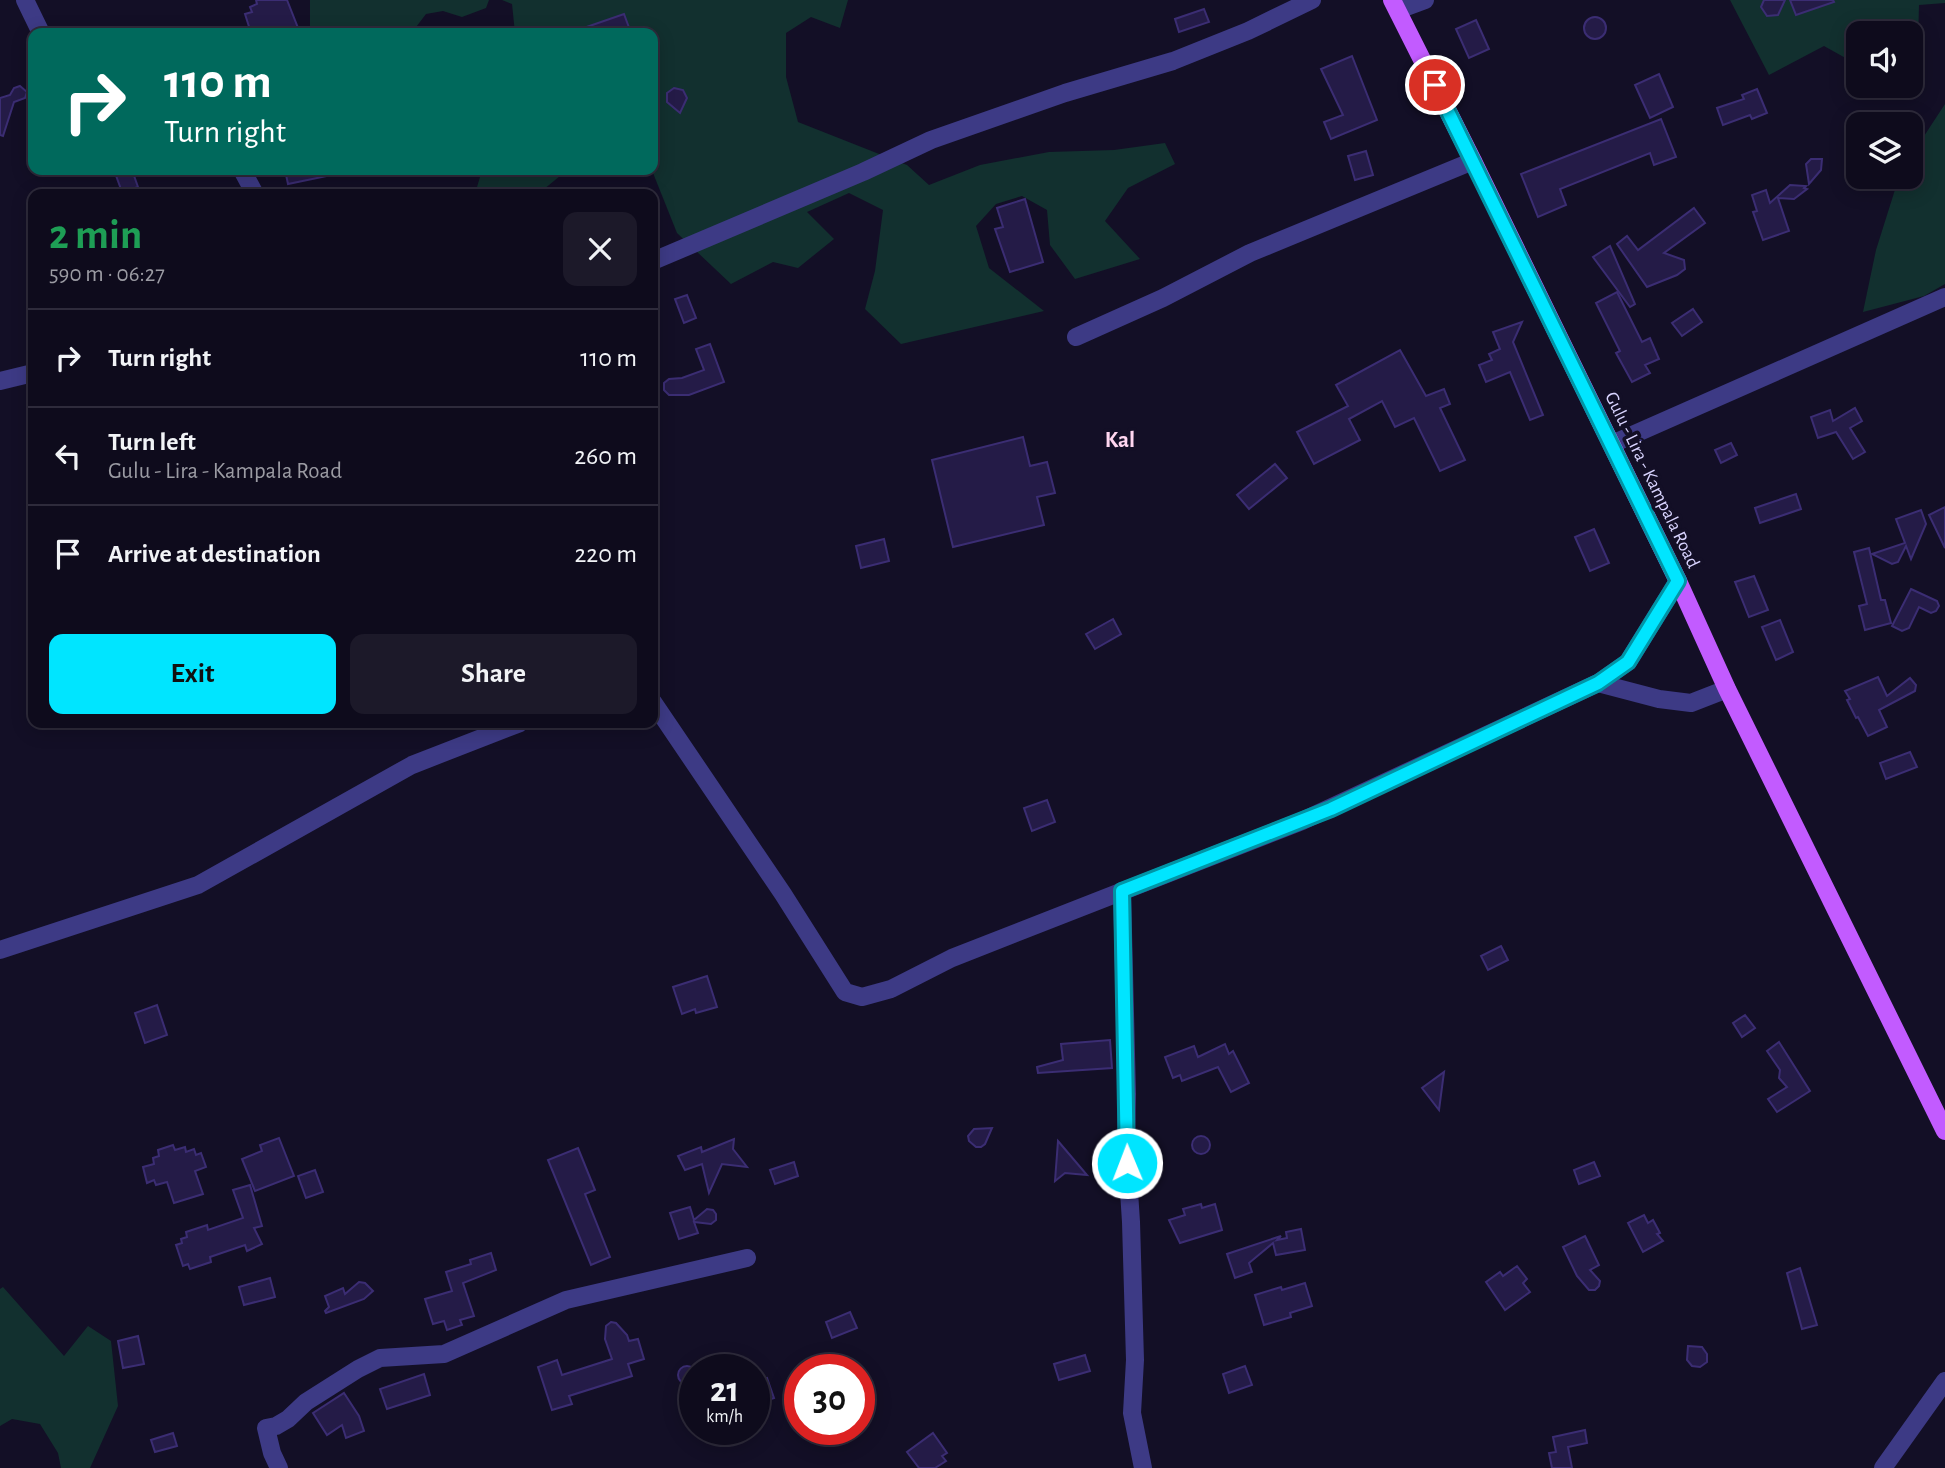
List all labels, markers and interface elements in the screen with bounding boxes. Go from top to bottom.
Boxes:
map controls [1846,21,1923,189]
button: sound [1846,21,1923,98]
pin [1405,55,1465,115]
icon: right [49,56,140,147]
text: 110 m [164,58,272,107]
icon: arrive [1416,66,1454,104]
button: layers [1846,112,1923,189]
text: Turn right [164,116,286,148]
button: close [563,212,637,286]
text: 2 min [49,214,142,256]
text: 590 m · 06:27 [49,263,165,286]
icon: right [49,339,87,377]
text: Turn right [108,345,211,371]
text: 110 m [580,345,637,371]
street label: Gulu - Lira - Kampala Road [1601,389,1703,571]
text: Turn left [108,429,196,455]
district label: Kal [1105,429,1135,452]
icon: left [49,437,87,475]
text: 260 m [574,443,637,469]
text: Gulu - Lira - Kampala Road [108,460,342,483]
icon: arrive [49,535,87,573]
text: Arrive at destination [108,541,321,567]
text: 220 m [575,541,637,567]
button: Exit [49,634,336,714]
button: Share [350,634,637,714]
position arrow [1090,1126,1164,1200]
speed limit sign: 30 [784,1354,875,1445]
text: 21 [710,1373,739,1408]
text: km/h [706,1408,743,1426]

